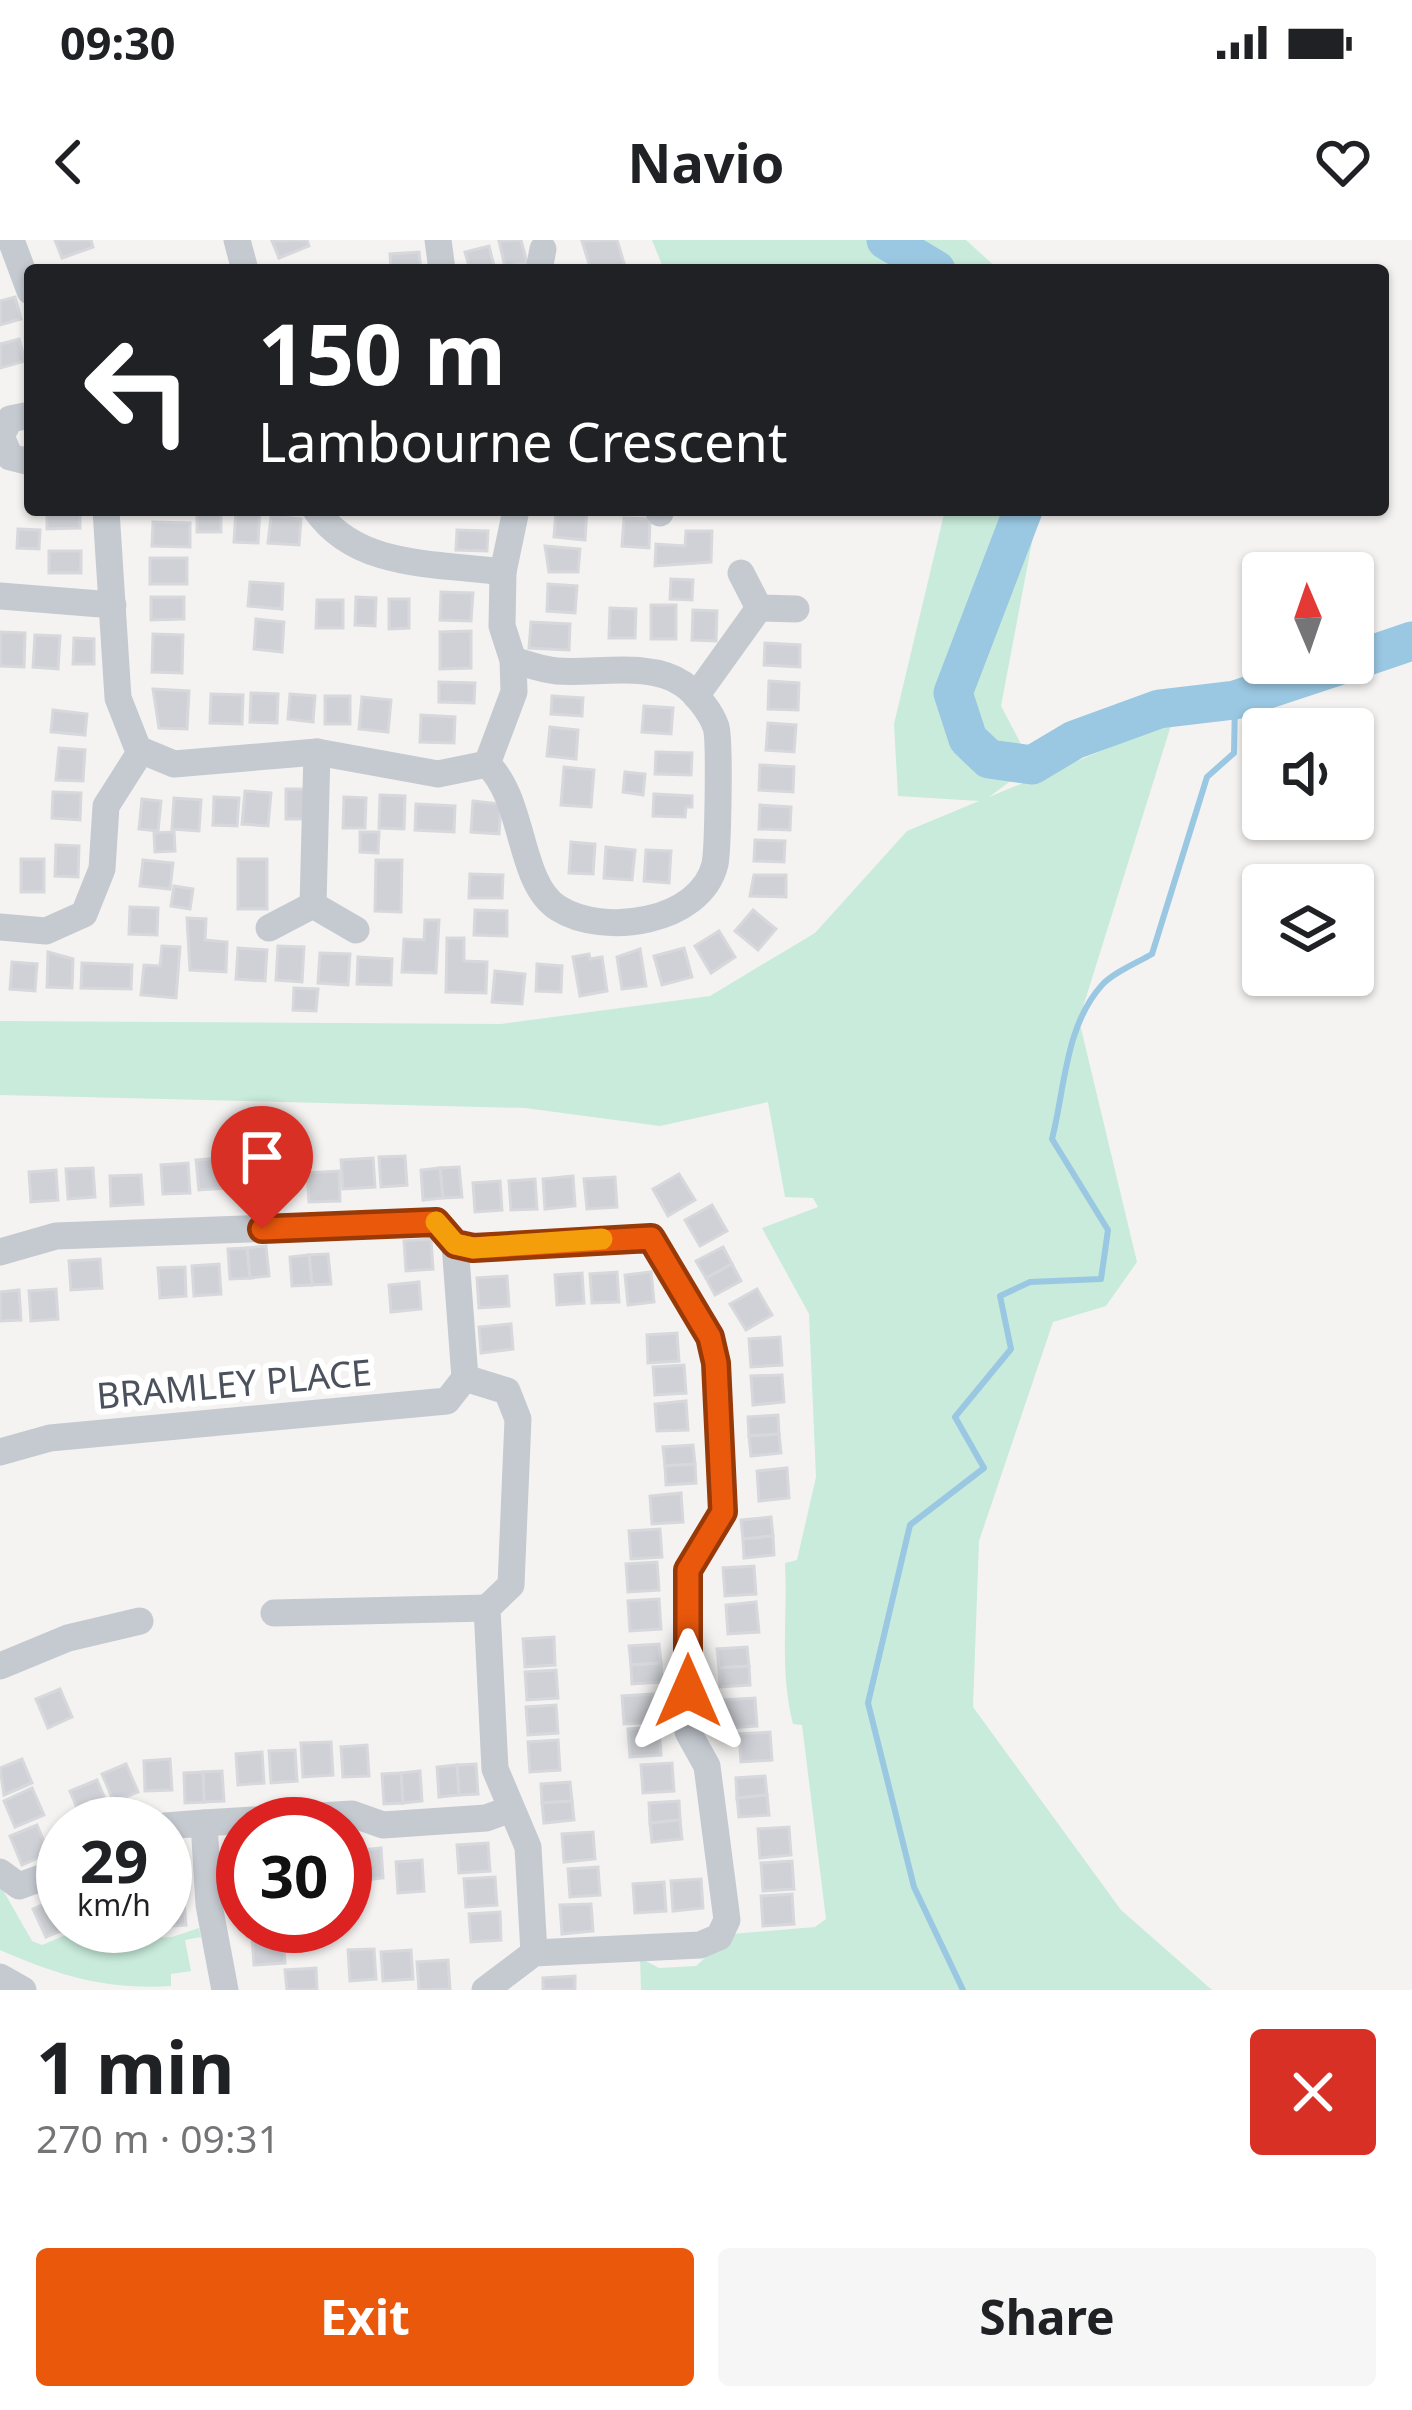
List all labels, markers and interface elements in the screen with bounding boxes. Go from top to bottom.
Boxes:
text: 09:30 [60,12,176,73]
text: Navio [628,125,784,199]
icon: back [36,129,102,195]
icon: heart [1310,129,1376,195]
text: 150 m [258,295,506,410]
icon: left [60,312,216,468]
text: Lambourne Crescent [258,404,787,478]
north arrow [1242,552,1374,684]
map controls [1242,552,1374,996]
button: sound [1242,708,1374,840]
button: layers [1242,864,1374,996]
pin [211,1106,313,1229]
icon: arrive [229,1124,295,1190]
street label: BRAMLEY PLACE [94,1347,373,1420]
position arrow [625,1628,751,1754]
speed limit sign: 30 [216,1797,372,1953]
text: 29 [80,1819,148,1901]
text: km/h [77,1884,151,1925]
text: 1 min [36,2017,234,2115]
button: close [1250,2029,1376,2155]
text: 270 m · 09:31 [36,2111,280,2164]
button: Exit [36,2248,694,2386]
button: Share [718,2248,1376,2386]

